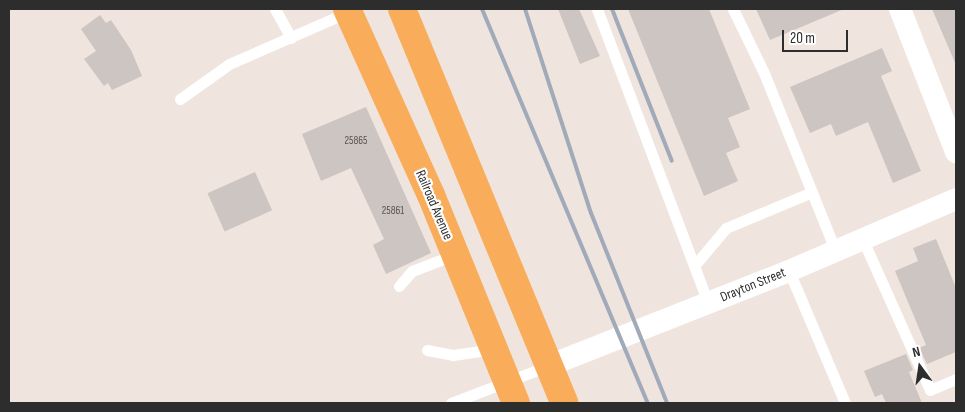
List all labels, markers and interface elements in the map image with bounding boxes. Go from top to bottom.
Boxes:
scale bar [785,20,851,52]
text: 20 m [790,29,815,48]
house number: 25865 [344,134,368,148]
street label: Railroad Avenue [412,168,456,242]
house number: 25861 [382,204,404,218]
street label: Drayton Street [718,264,788,306]
north arrow [895,342,945,392]
text: N [911,343,922,361]

